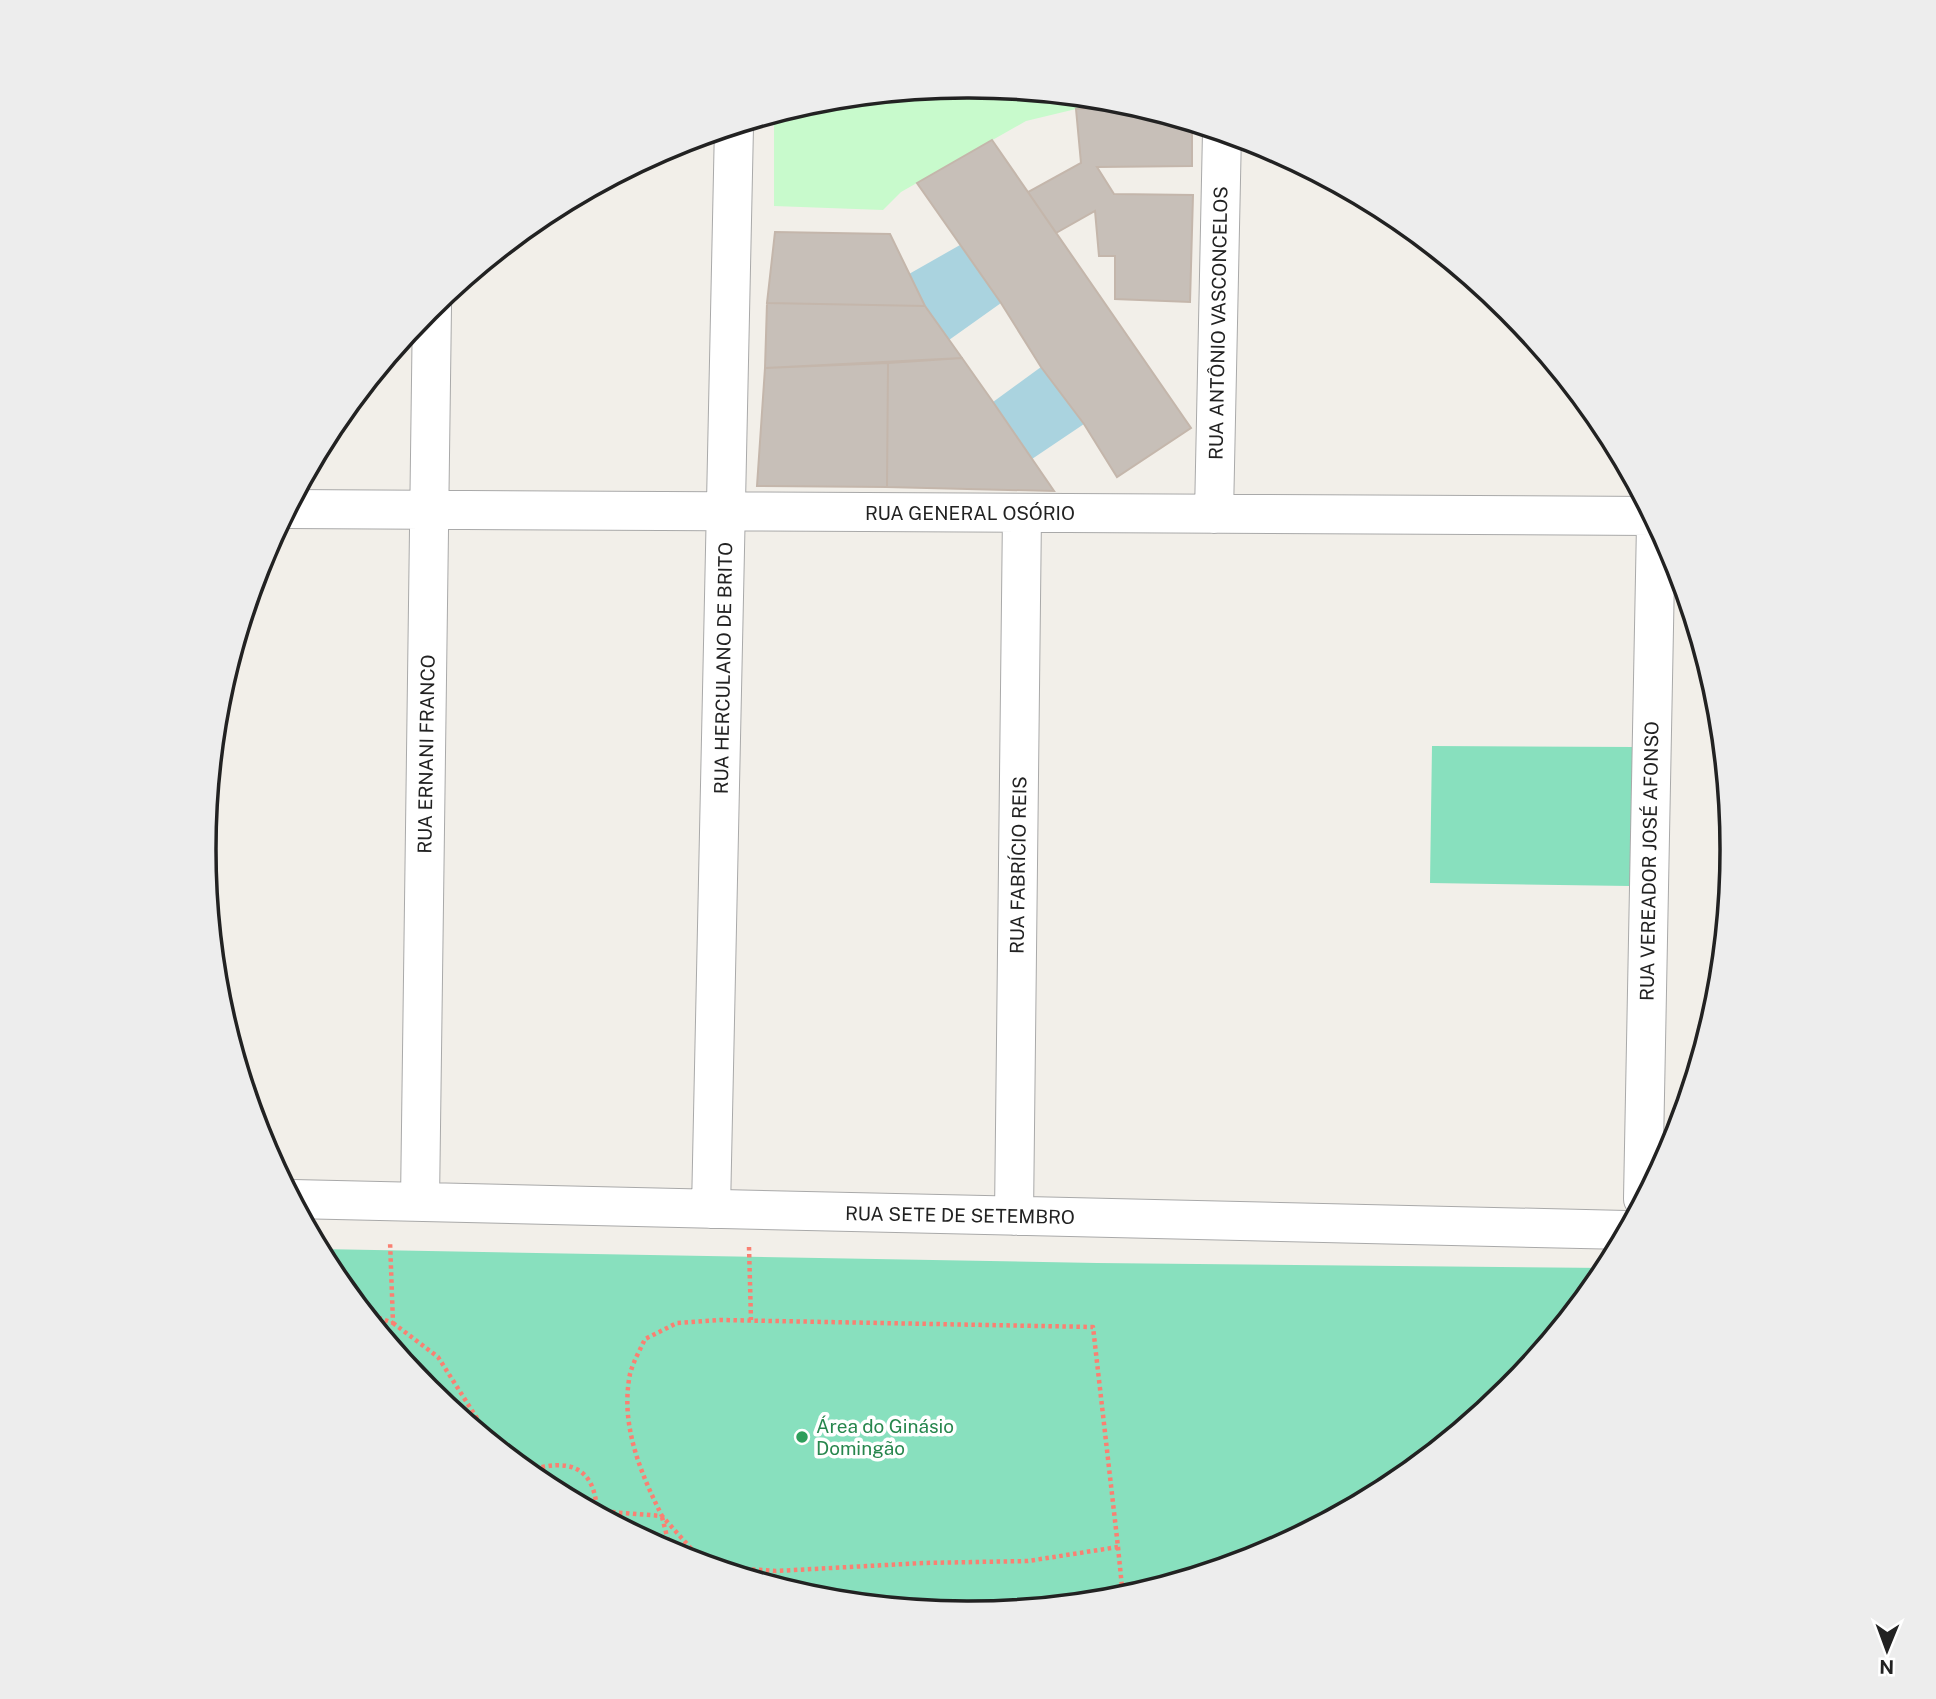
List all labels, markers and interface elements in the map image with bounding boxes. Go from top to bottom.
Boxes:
street label: RUA ANTÔNIO VASCONCELOS [1205,186,1231,460]
street label: RUA GENERAL OSÓRIO [865,502,1075,524]
street label: RUA HERCULANO DE BRITO [710,542,736,794]
street label: RUA ERNANI FRANCO [413,654,439,854]
street label: RUA VEREADOR JOSÉ AFONSO [1636,721,1662,1001]
street label: RUA FABRÍCIO REIS [1005,776,1031,954]
street label: RUA SETE DE SETEMBRO [845,1202,1075,1228]
place label: Área do Ginásio Domingão [816,1415,954,1459]
marker: Área do Ginásio Domingão [794,1429,810,1445]
north arrow [1852,1615,1922,1685]
text: N [1879,1656,1894,1678]

